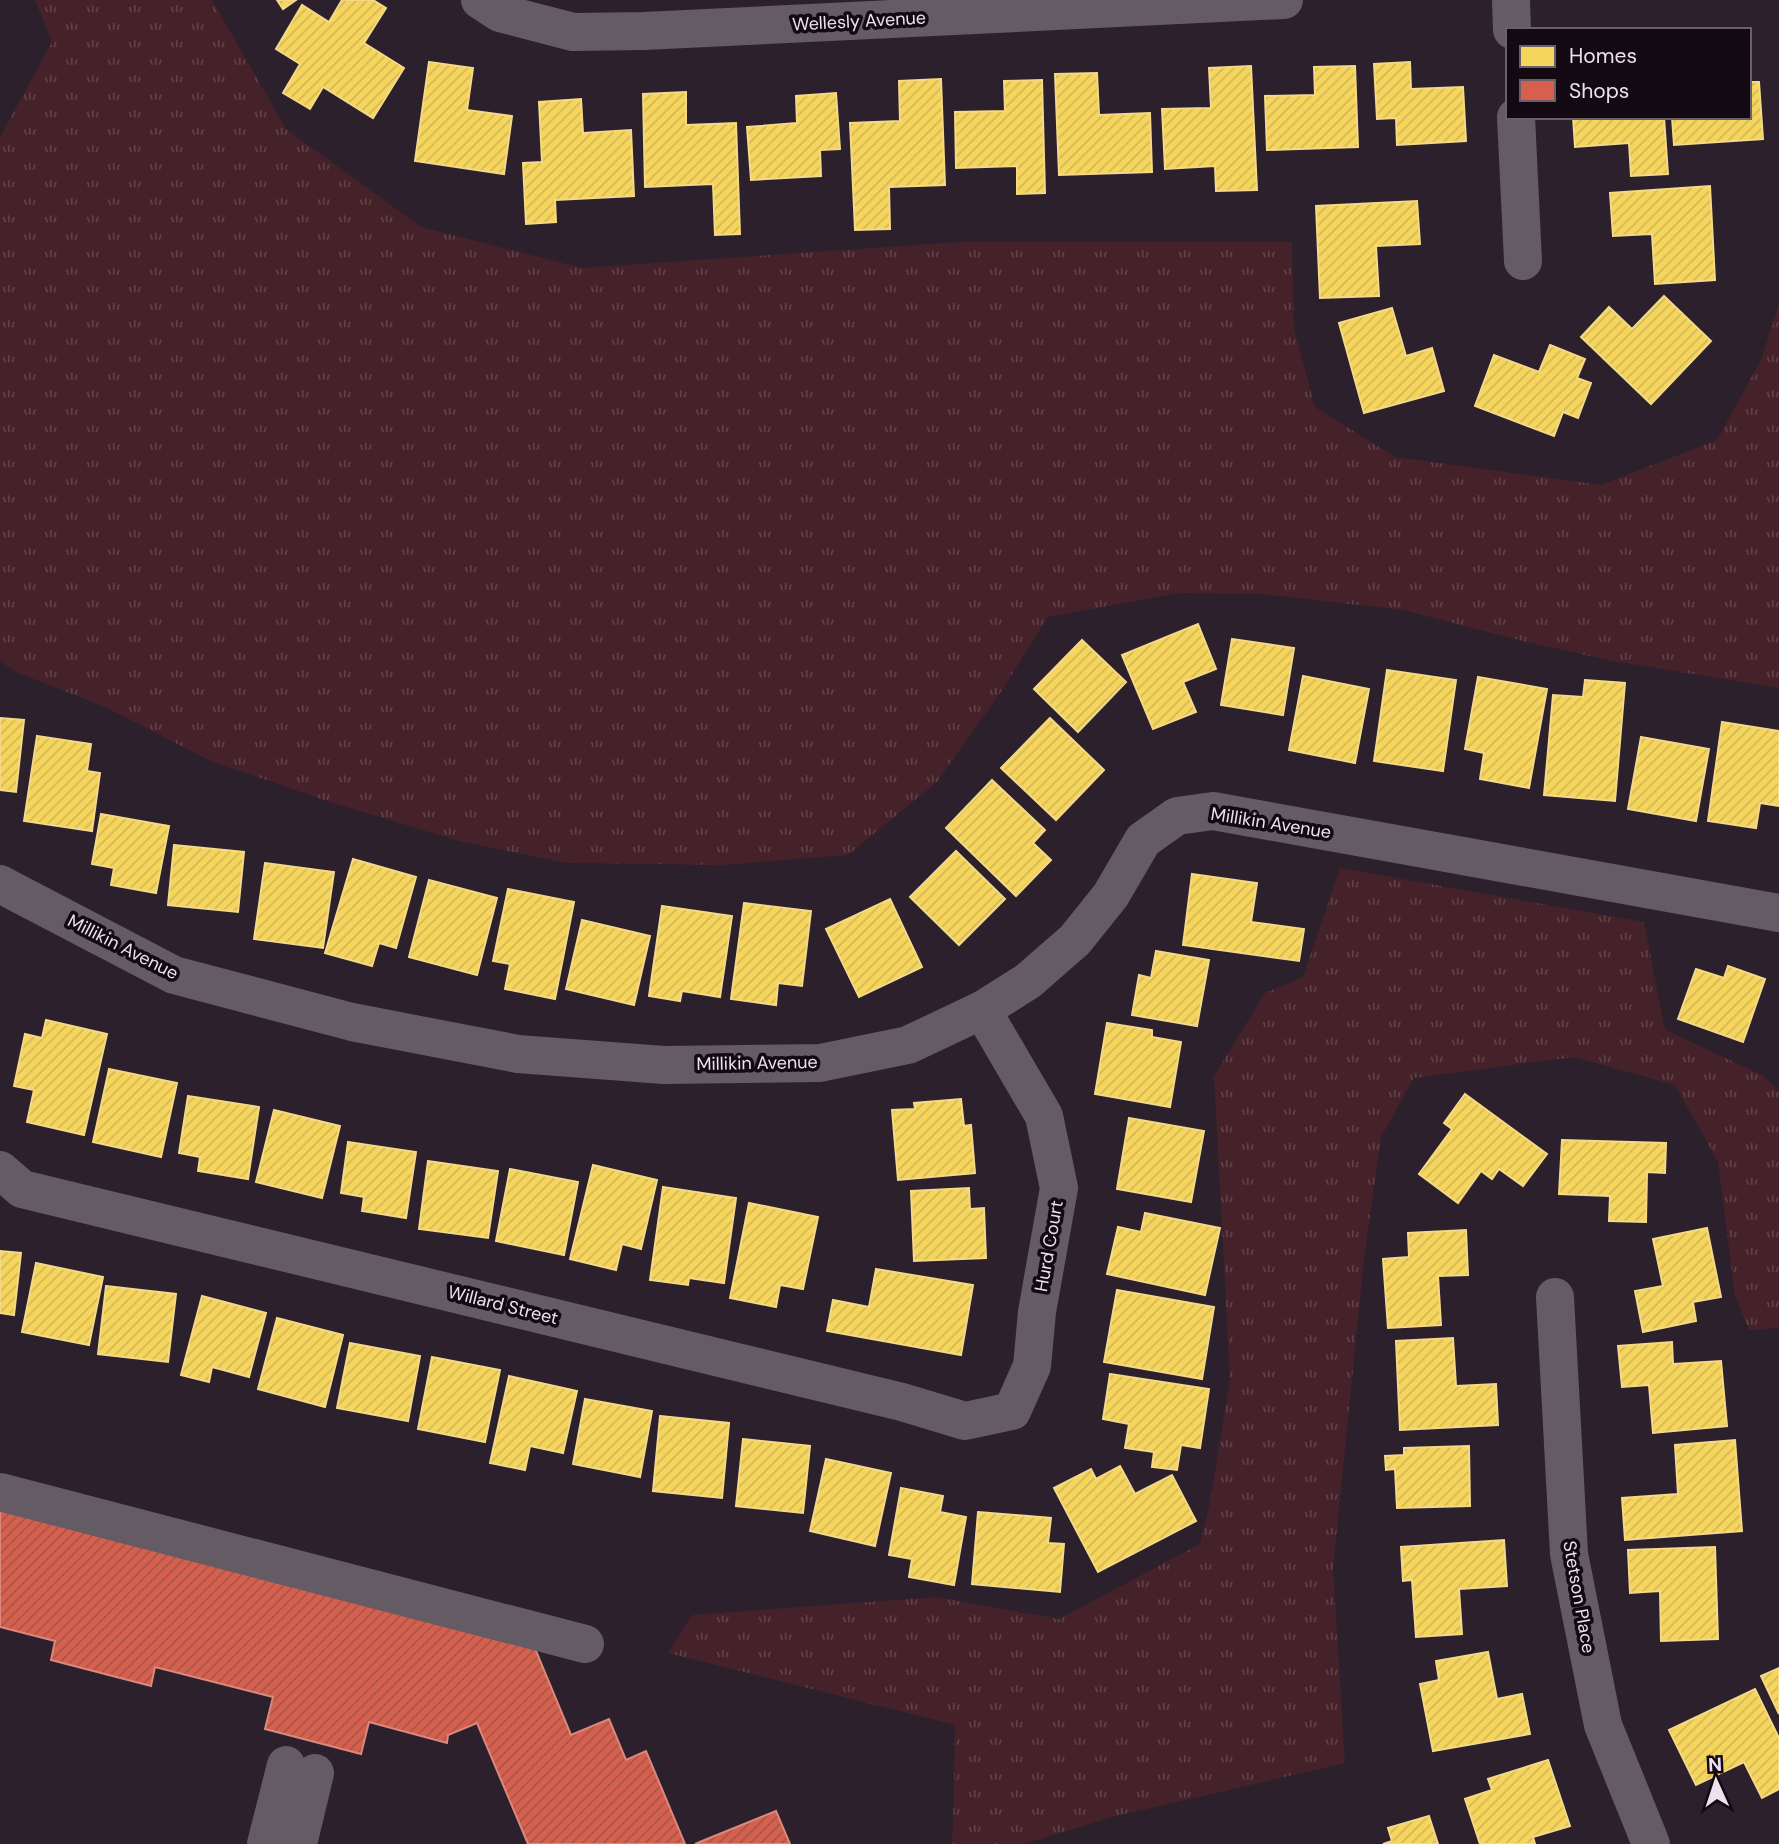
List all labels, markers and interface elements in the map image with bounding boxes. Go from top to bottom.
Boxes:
street label: Wellesly Avenue [791,6,927,36]
legend [1506,28,1751,119]
text: Homes [1569,42,1637,70]
text: Shops [1569,77,1629,105]
street label: Millikin Avenue [1209,802,1333,844]
street label: Millikin Avenue [63,909,183,985]
street label: Millikin Avenue [696,1050,818,1076]
street label: Hurd Court [1029,1198,1069,1294]
street label: Willard Street [445,1280,561,1330]
street label: Stetson Place [1557,1539,1601,1655]
north arrow [1681,1746,1751,1816]
text: N [1708,1752,1723,1777]

